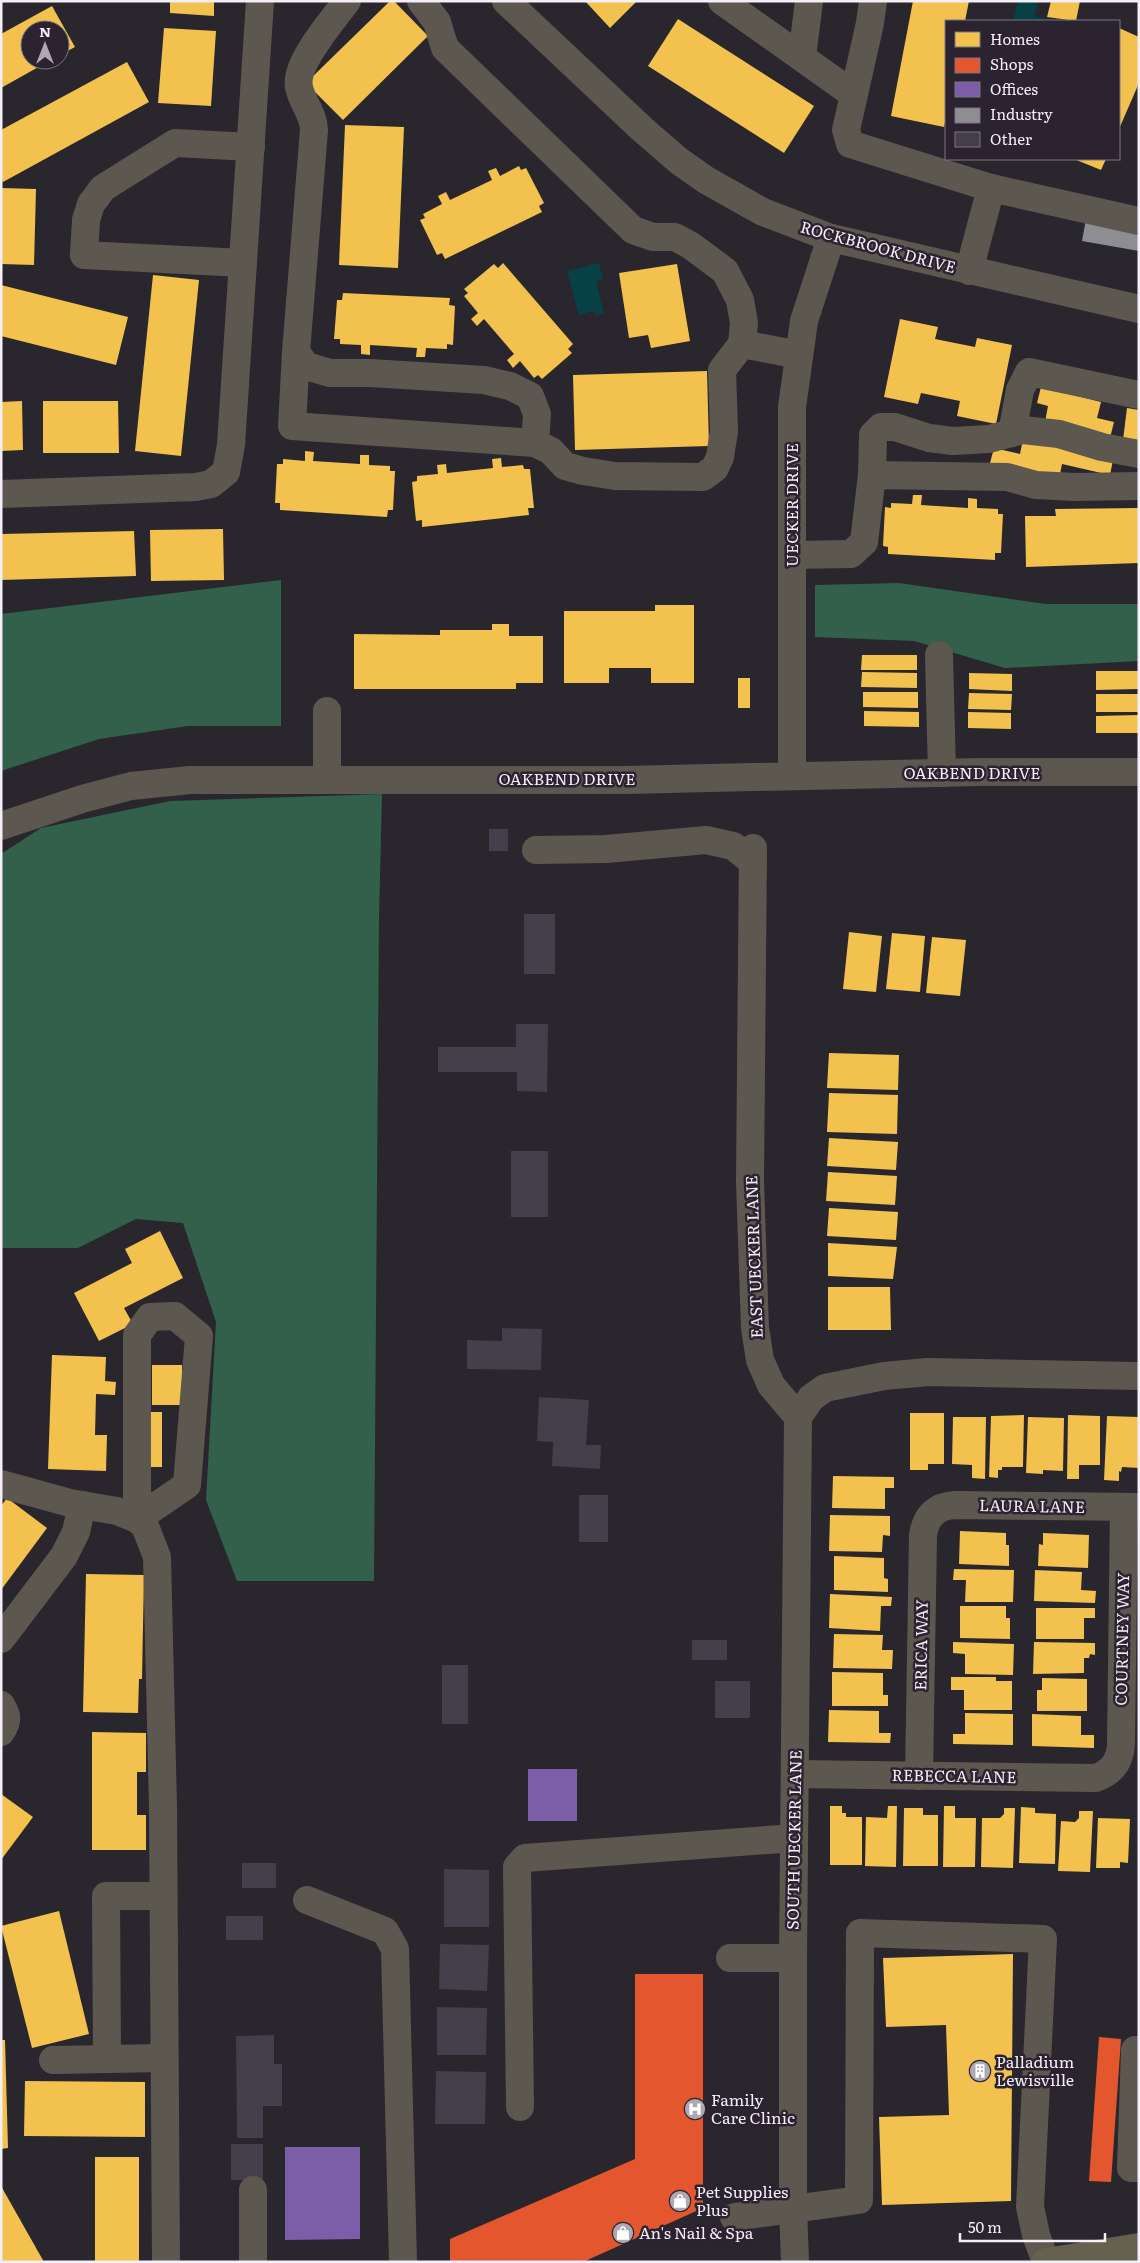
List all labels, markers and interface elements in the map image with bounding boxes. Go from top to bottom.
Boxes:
north arrow [20,20,70,70]
legend [945,20,1120,160]
text: N [39,21,51,41]
text: Homes [990,27,1040,50]
text: Shops [990,52,1033,75]
text: Offices [990,77,1038,100]
text: Industry [990,102,1053,125]
text: Other [990,127,1032,150]
street label: ROCKBROOK DRIVE [798,214,959,278]
street label: UECKER DRIVE [779,443,803,567]
street label: OAKBEND DRIVE [903,760,1041,784]
street label: OAKBEND DRIVE [498,766,636,790]
street label: EAST UECKER LANE [738,1175,768,1339]
street label: LAURA LANE [979,1492,1085,1518]
street label: COURTNEY WAY [1108,1572,1134,1706]
street label: ERICA WAY [907,1599,933,1691]
street label: SOUTH UECKER LANE [779,1750,807,1930]
street label: REBECCA LANE [891,1762,1017,1788]
place label: Palladium Lewisville [996,2049,1075,2091]
building icon: Palladium Lewisville [968,2059,992,2083]
place label: Family Care Clinic [711,2087,795,2129]
hospital icon: Family Care Clinic [683,2097,707,2121]
place label: Pet Supplies Plus [696,2179,788,2221]
shop icon: Pet Supplies Plus [668,2189,692,2213]
scale bar [960,2210,1105,2242]
text: 50 m [968,2215,1002,2238]
place label: An's Nail & Spa [639,2220,754,2244]
shop icon: An's Nail & Spa [611,2221,635,2245]

